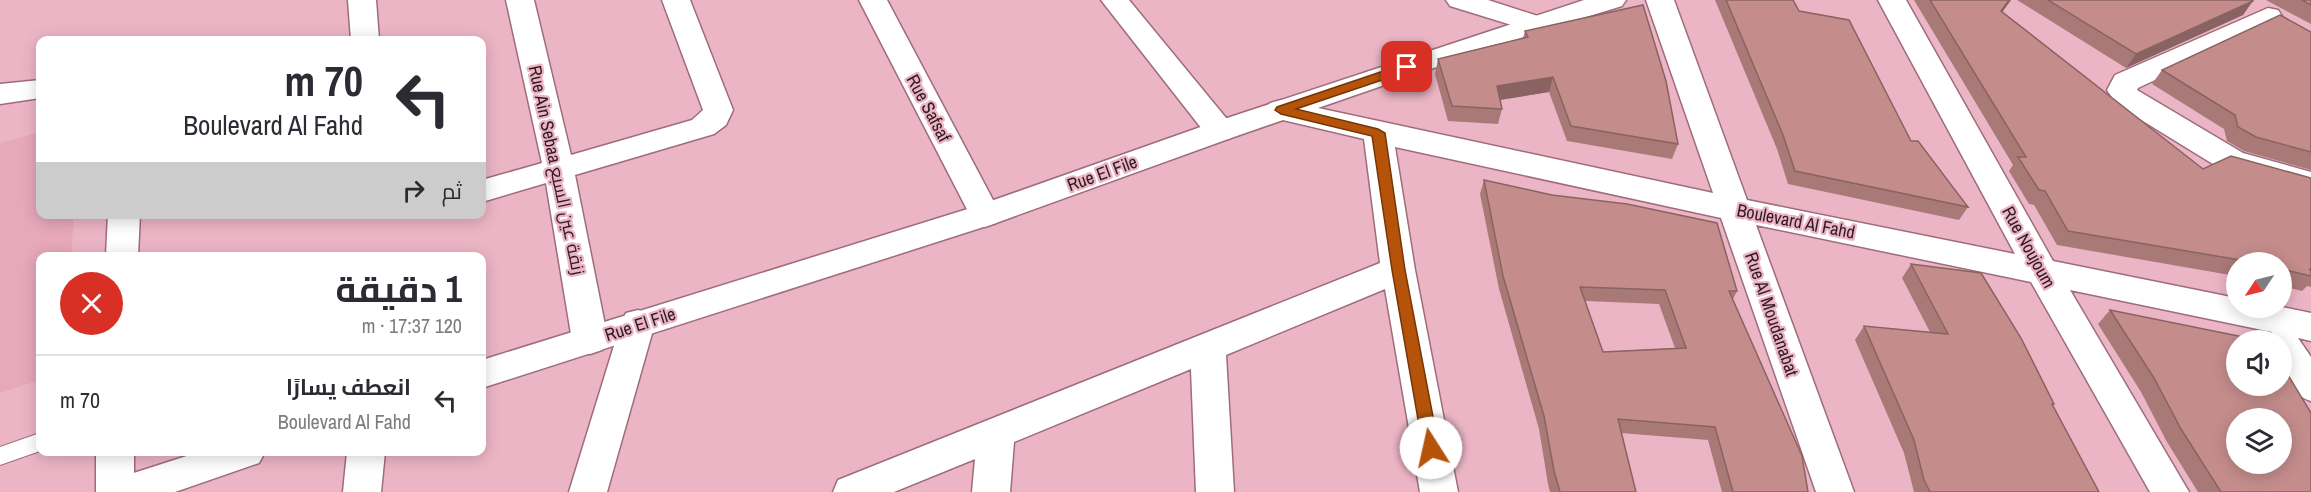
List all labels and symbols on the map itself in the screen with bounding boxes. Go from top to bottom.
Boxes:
pin [1381,41,1432,92]
street label: Rue Ain Sebaa زنقة عين السبع [523,63,591,277]
street label: Rue Safsaf [901,70,958,147]
street label: Rue El File [1063,149,1141,197]
street label: Boulevard Al Fahd [1735,197,1857,245]
street label: Rue Noujoum [1996,201,2062,293]
street label: Rue Al Moudanabat [1739,249,1805,379]
north arrow [2226,252,2292,318]
street label: Rue El File [601,301,679,347]
position arrow [1399,416,1463,480]

